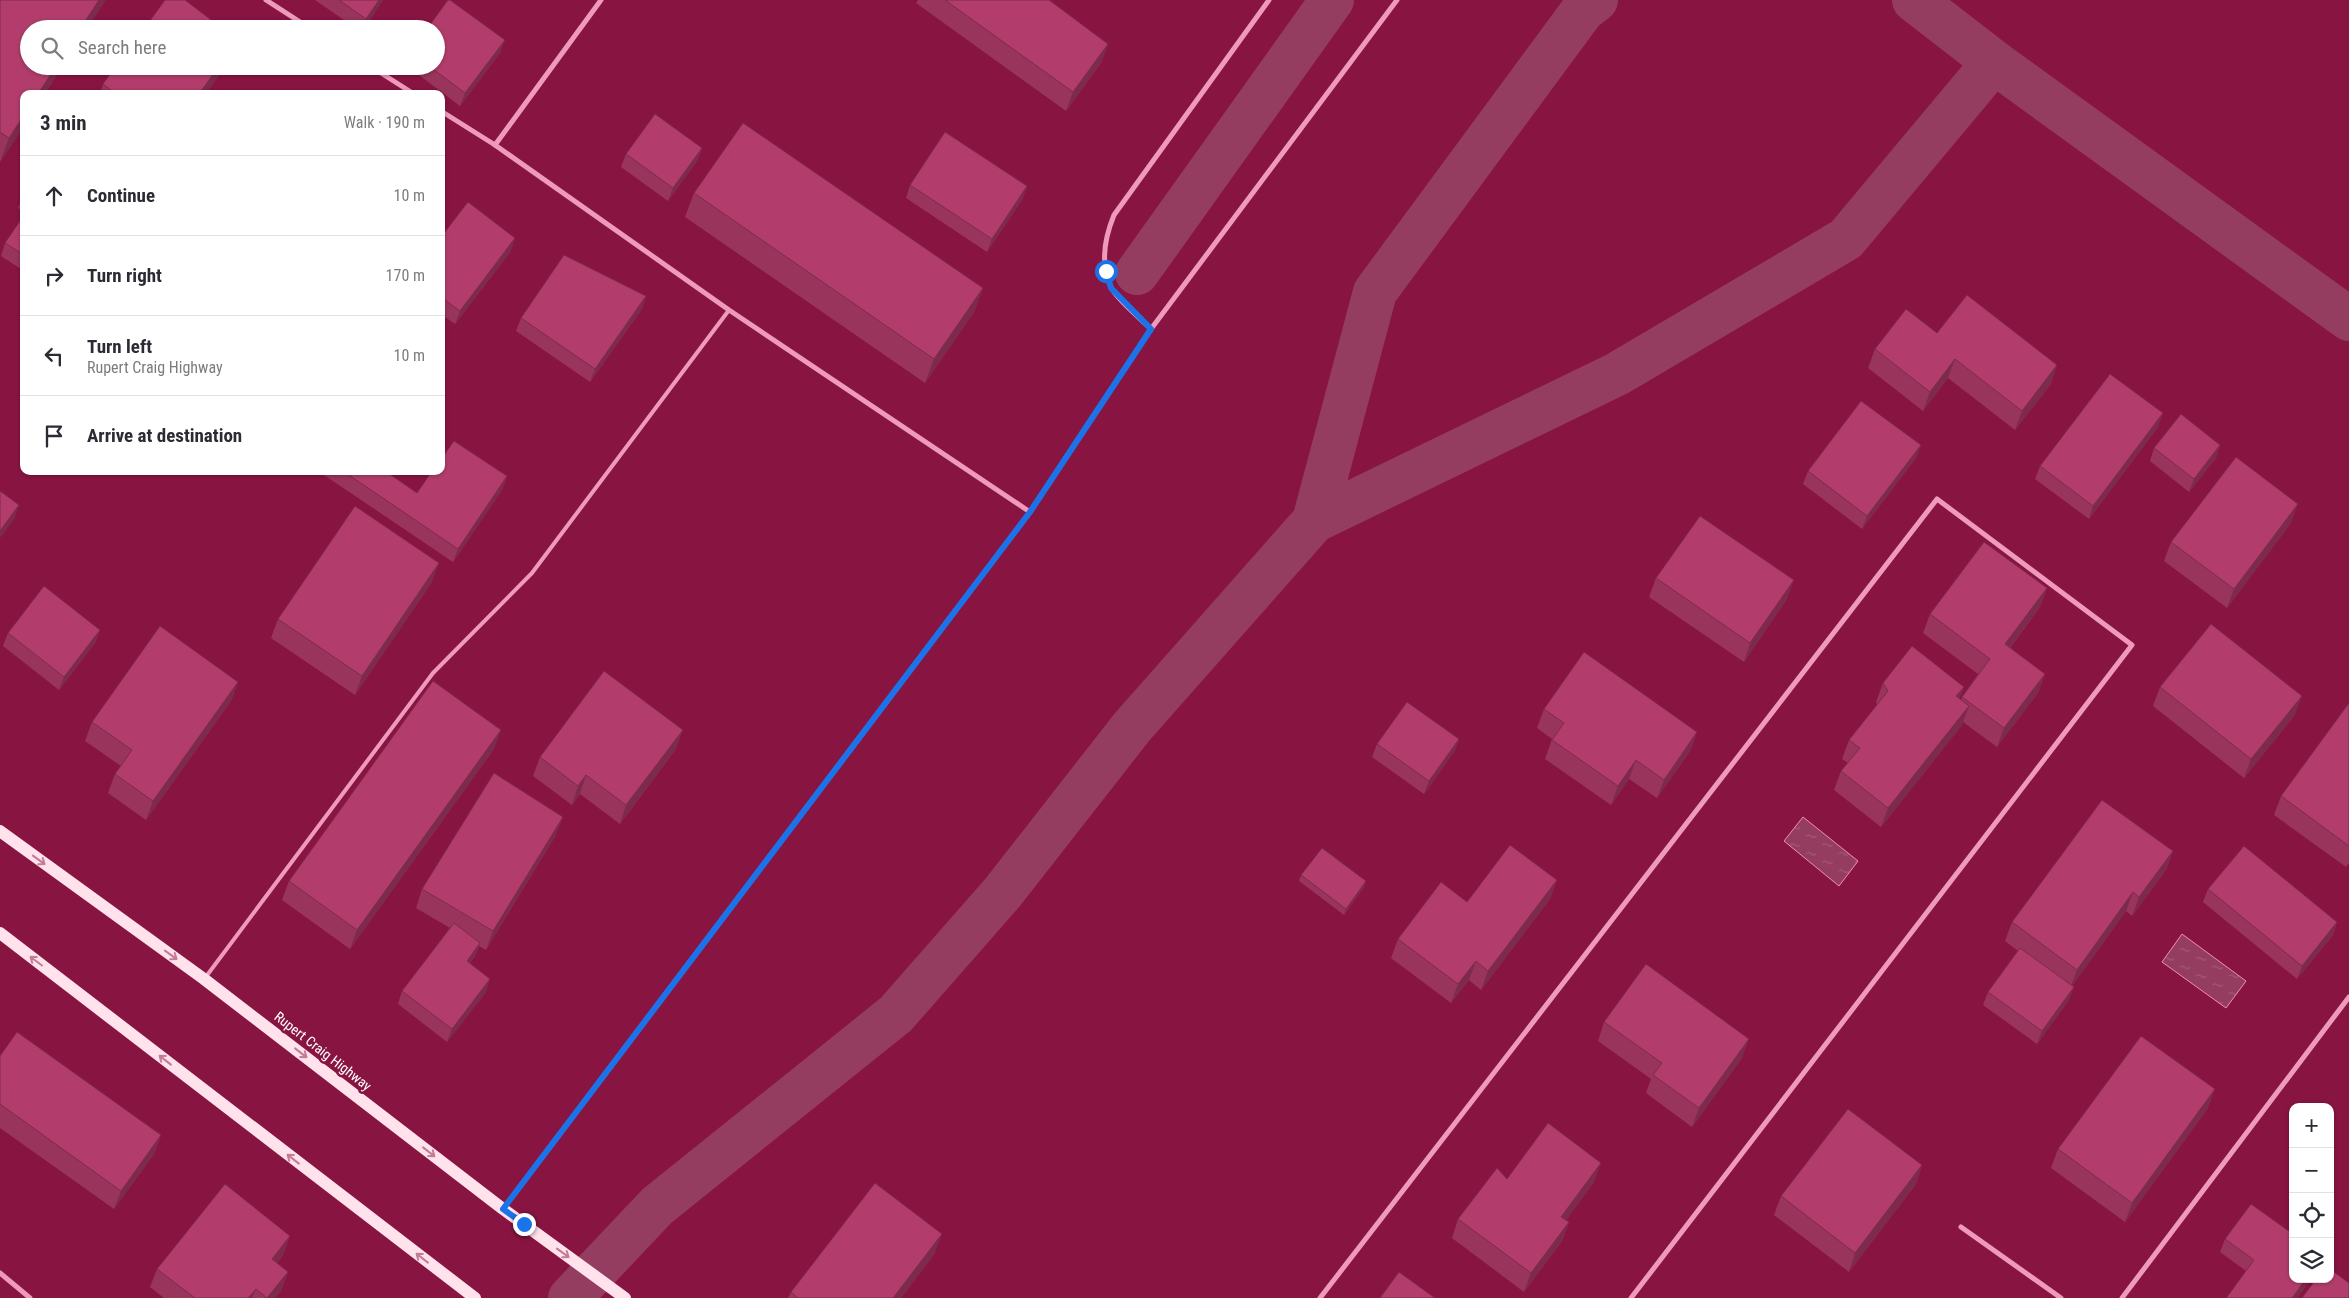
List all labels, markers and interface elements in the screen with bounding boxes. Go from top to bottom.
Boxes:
search box [20,20,445,75]
icon: search [38,34,66,62]
text: Search here [78,36,166,59]
text: 3 min [40,111,87,135]
text: Walk · 190 m [344,113,425,132]
icon: ahead [40,182,68,210]
text: Continue [87,184,155,207]
text: 10 m [393,186,425,205]
route start [1095,260,1118,283]
icon: right [40,262,68,290]
text: Turn right [87,264,162,287]
text: 170 m [386,266,425,285]
text: Turn left [87,335,152,358]
icon: left [40,342,68,370]
text: 10 m [393,346,425,365]
text: Rupert Craig Highway [87,358,223,377]
icon: arrive [40,422,68,450]
text: Arrive at destination [87,424,242,447]
one-way arrow [32,854,46,865]
one-way arrow [164,950,178,960]
one-way arrow [30,955,43,966]
street label: Rupert Craig Highway [271,1008,375,1094]
one-way arrow [294,1047,307,1058]
one-way arrow [159,1054,172,1065]
map controls [2289,1103,2334,1283]
button: + [2289,1103,2334,1148]
one-way arrow [422,1147,435,1158]
button: − [2289,1148,2334,1193]
one-way arrow [287,1154,300,1165]
button: locate [2289,1193,2334,1238]
route end [513,1213,536,1236]
button: layers [2289,1238,2334,1283]
one-way arrow [556,1248,570,1258]
one-way arrow [415,1253,429,1263]

